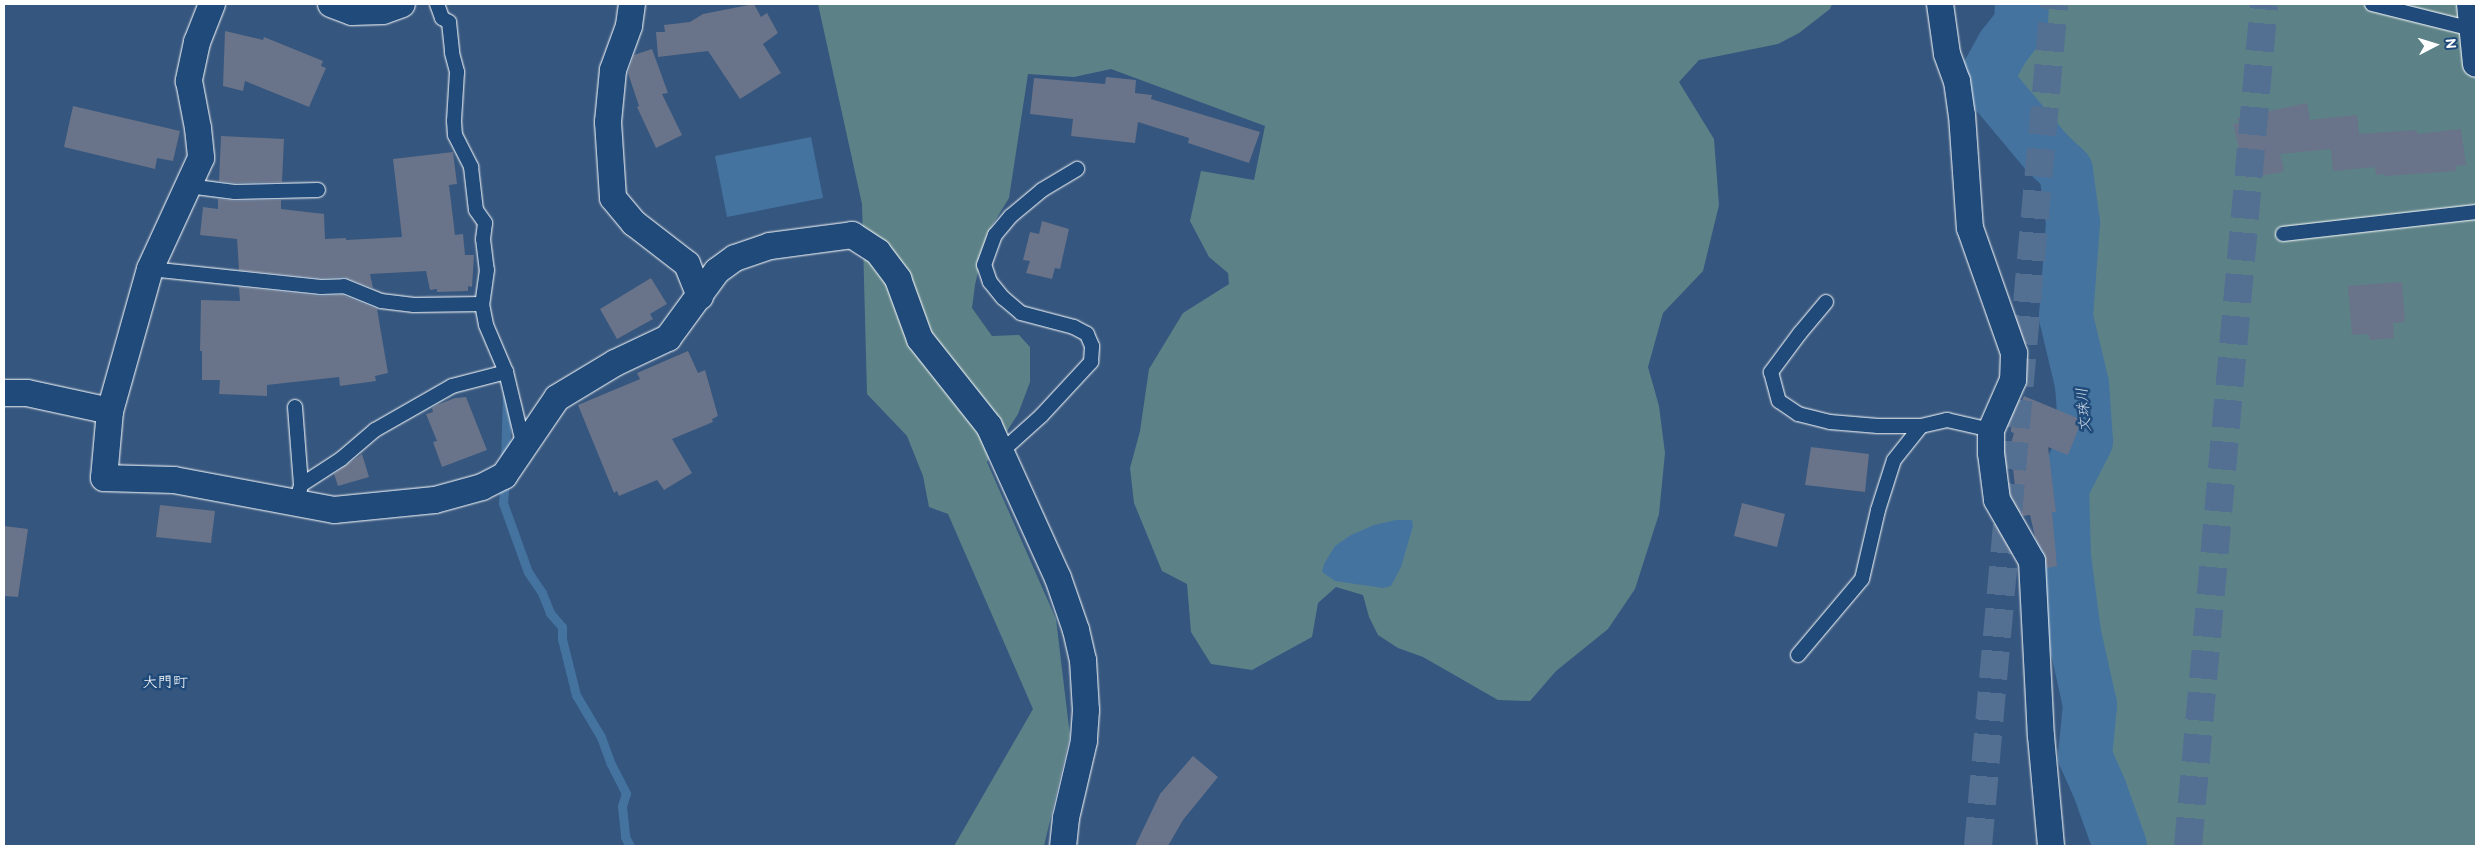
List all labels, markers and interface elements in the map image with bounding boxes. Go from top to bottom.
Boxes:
north arrow [2410,20,2460,70]
text: N [2442,38,2459,50]
water label: 文珠川 [2073,387,2095,433]
district label: 大門町 [143,674,187,692]

